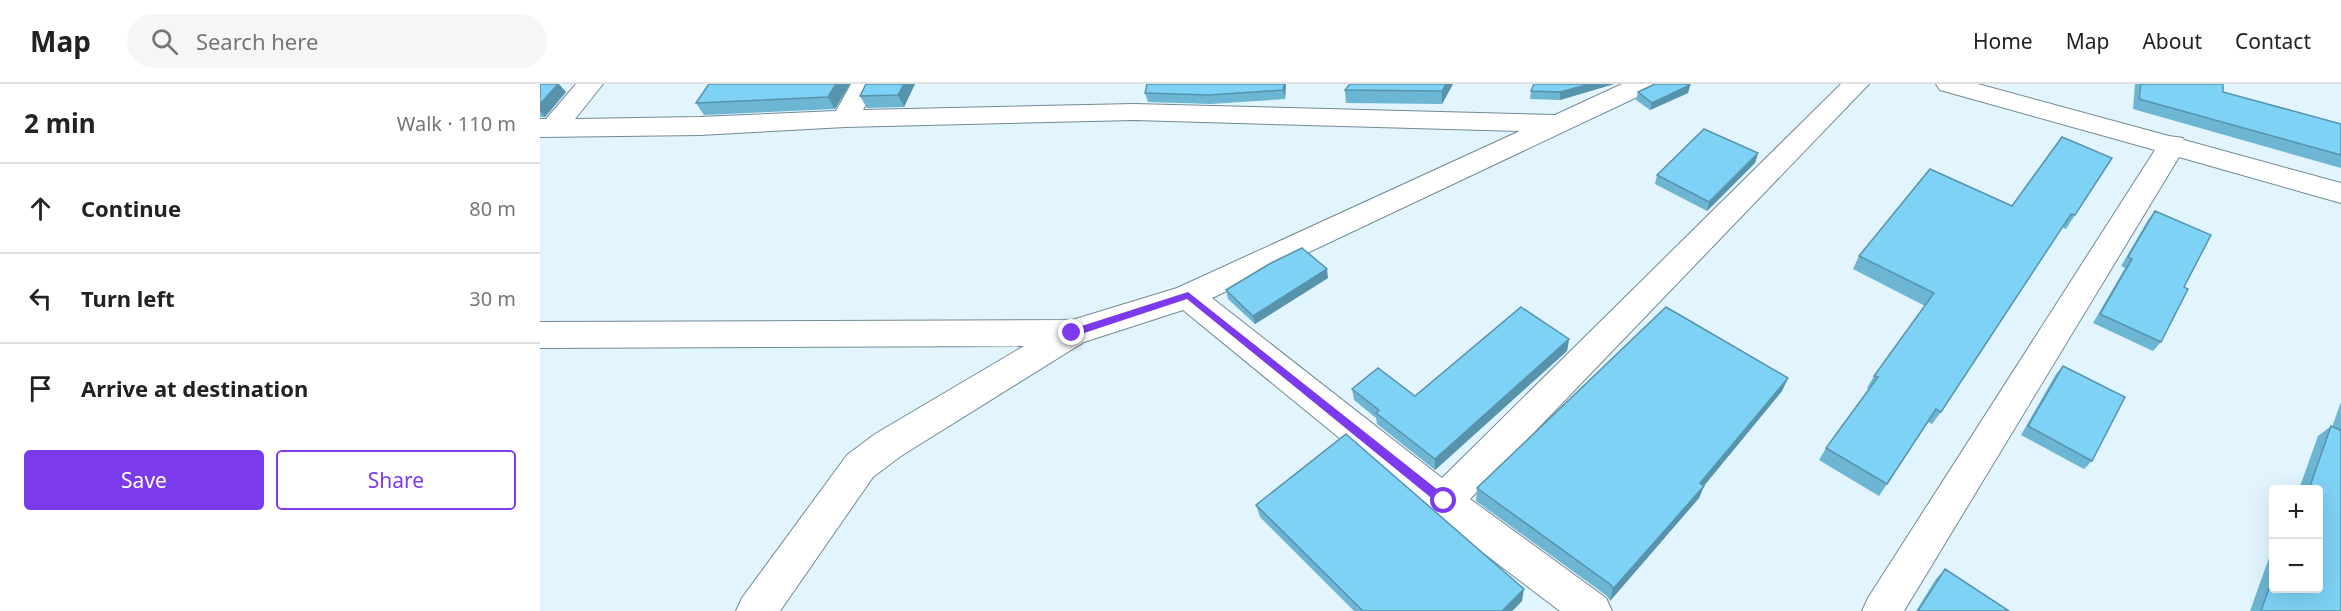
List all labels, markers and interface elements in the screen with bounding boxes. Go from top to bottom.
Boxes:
search box [127,14,547,68]
text: Map [30,22,91,60]
icon: search [148,25,181,58]
text: Search here [196,26,318,56]
text: Home [1973,27,2033,55]
text: Map [2066,27,2109,55]
text: About [2142,27,2202,55]
text: Contact [2235,27,2311,55]
text: 2 min [24,105,96,141]
text: Walk · 110 m [397,110,516,137]
icon: ahead [24,192,57,225]
text: Continue [81,193,181,223]
text: 80 m [469,195,516,222]
icon: left [24,282,57,315]
text: Turn left [81,283,175,313]
text: 30 m [469,285,516,312]
route end [1058,319,1084,345]
icon: arrive [24,372,57,405]
text: Arrive at destination [81,373,308,403]
button: Save [24,450,264,510]
button: Share [276,450,516,510]
map controls [2269,485,2323,593]
button: + [2269,485,2323,539]
route start [1430,487,1456,513]
button: − [2269,539,2323,593]

